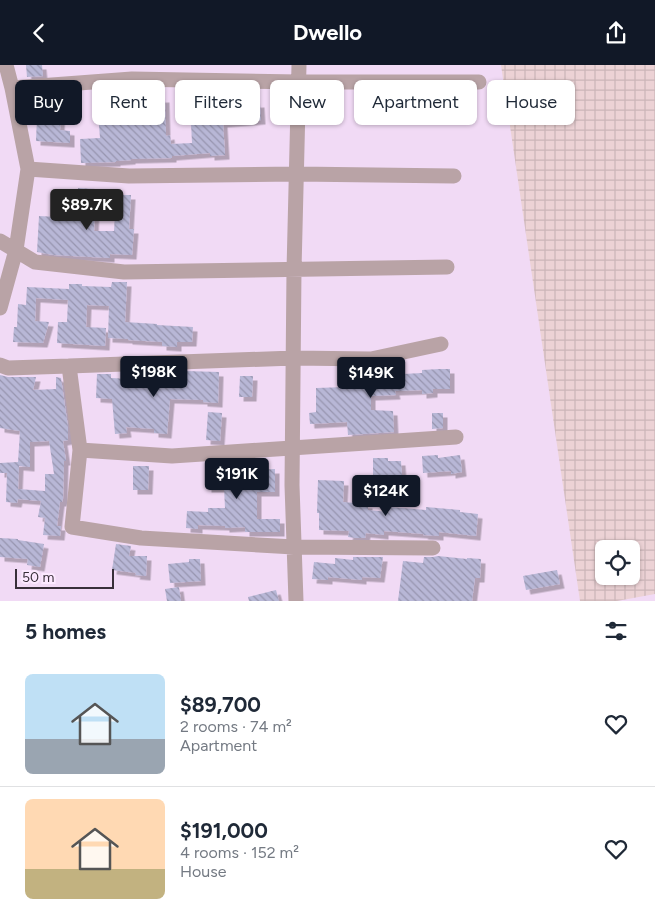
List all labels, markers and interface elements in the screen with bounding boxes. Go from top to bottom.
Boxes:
icon: back [25,19,53,47]
text: Dwello [293,19,362,46]
icon: share [602,19,630,47]
chip: Buy [15,80,82,125]
chip: Rent [92,80,165,125]
chip: Filters [175,80,260,125]
chip: New [270,80,344,125]
chip: Apartment [354,80,477,125]
chip: House [487,80,575,125]
pin: $89.7K [46,189,128,231]
text: $89.7K [61,195,113,214]
pin: $198K [119,355,189,398]
pin: $149K [336,357,406,399]
text: $198K [131,362,177,381]
text: $149K [348,363,394,382]
pin: $191K [202,457,272,500]
text: $191K [216,464,258,483]
pin: $124K [351,475,421,517]
text: $124K [363,481,409,500]
map controls [595,540,640,585]
button: locate [595,540,640,585]
scale bar [15,566,114,589]
text: 50 m [22,569,54,586]
icon: filters [602,617,630,645]
text: 5 homes [25,619,106,644]
text: $89,700 [180,692,261,717]
icon: home [65,694,125,754]
icon: heart [602,710,630,738]
text: 2 rooms · 74 m² [180,717,292,736]
text: Apartment [180,736,257,755]
text: $191,000 [180,818,268,843]
icon: home [65,819,125,879]
icon: heart [602,835,630,863]
text: 4 rooms · 152 m² [180,843,299,862]
text: House [180,862,226,881]

